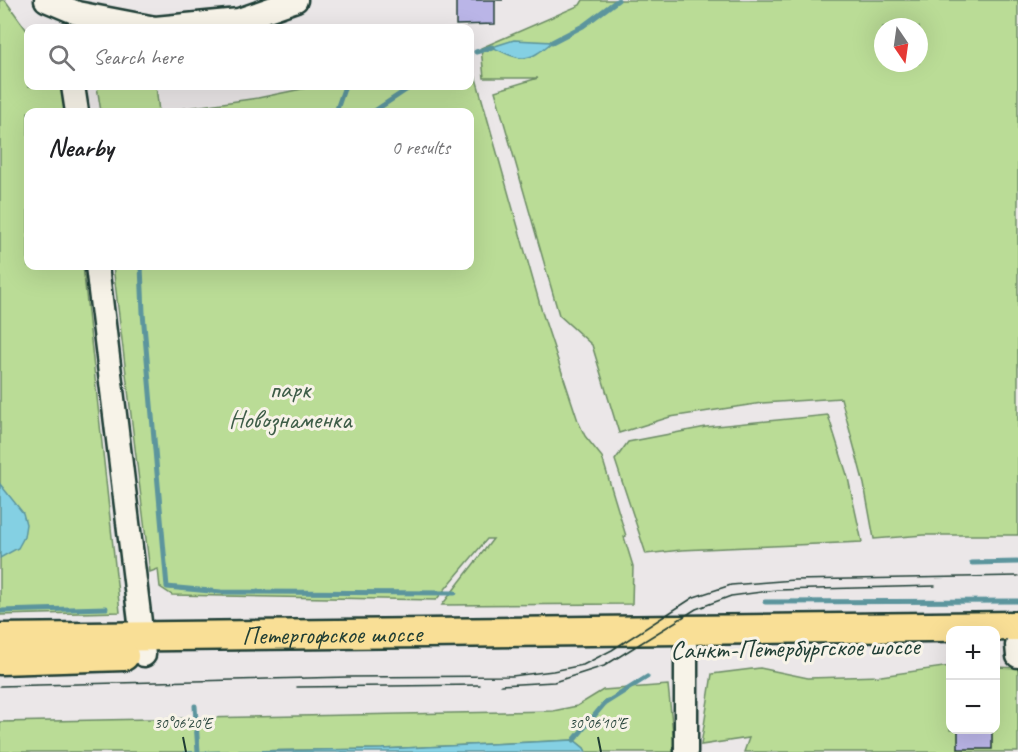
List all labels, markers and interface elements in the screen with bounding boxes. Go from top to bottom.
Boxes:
north arrow [874,18,928,72]
search box [24,24,474,90]
icon: search [45,41,78,74]
text: Search here [93,43,183,71]
text: Nearby [48,131,113,164]
text: 0 results [391,135,450,160]
park label: парк Новознаменка [229,373,353,436]
street label: Петергофское шоссе [242,616,425,652]
map controls [946,626,1000,734]
button: + [946,626,1000,680]
street label: Санкт-Петербургское шоссе [670,629,922,667]
button: − [946,680,1000,734]
text: 30°06'20"E [154,714,214,733]
text: 30°06'10"E [569,714,629,733]

